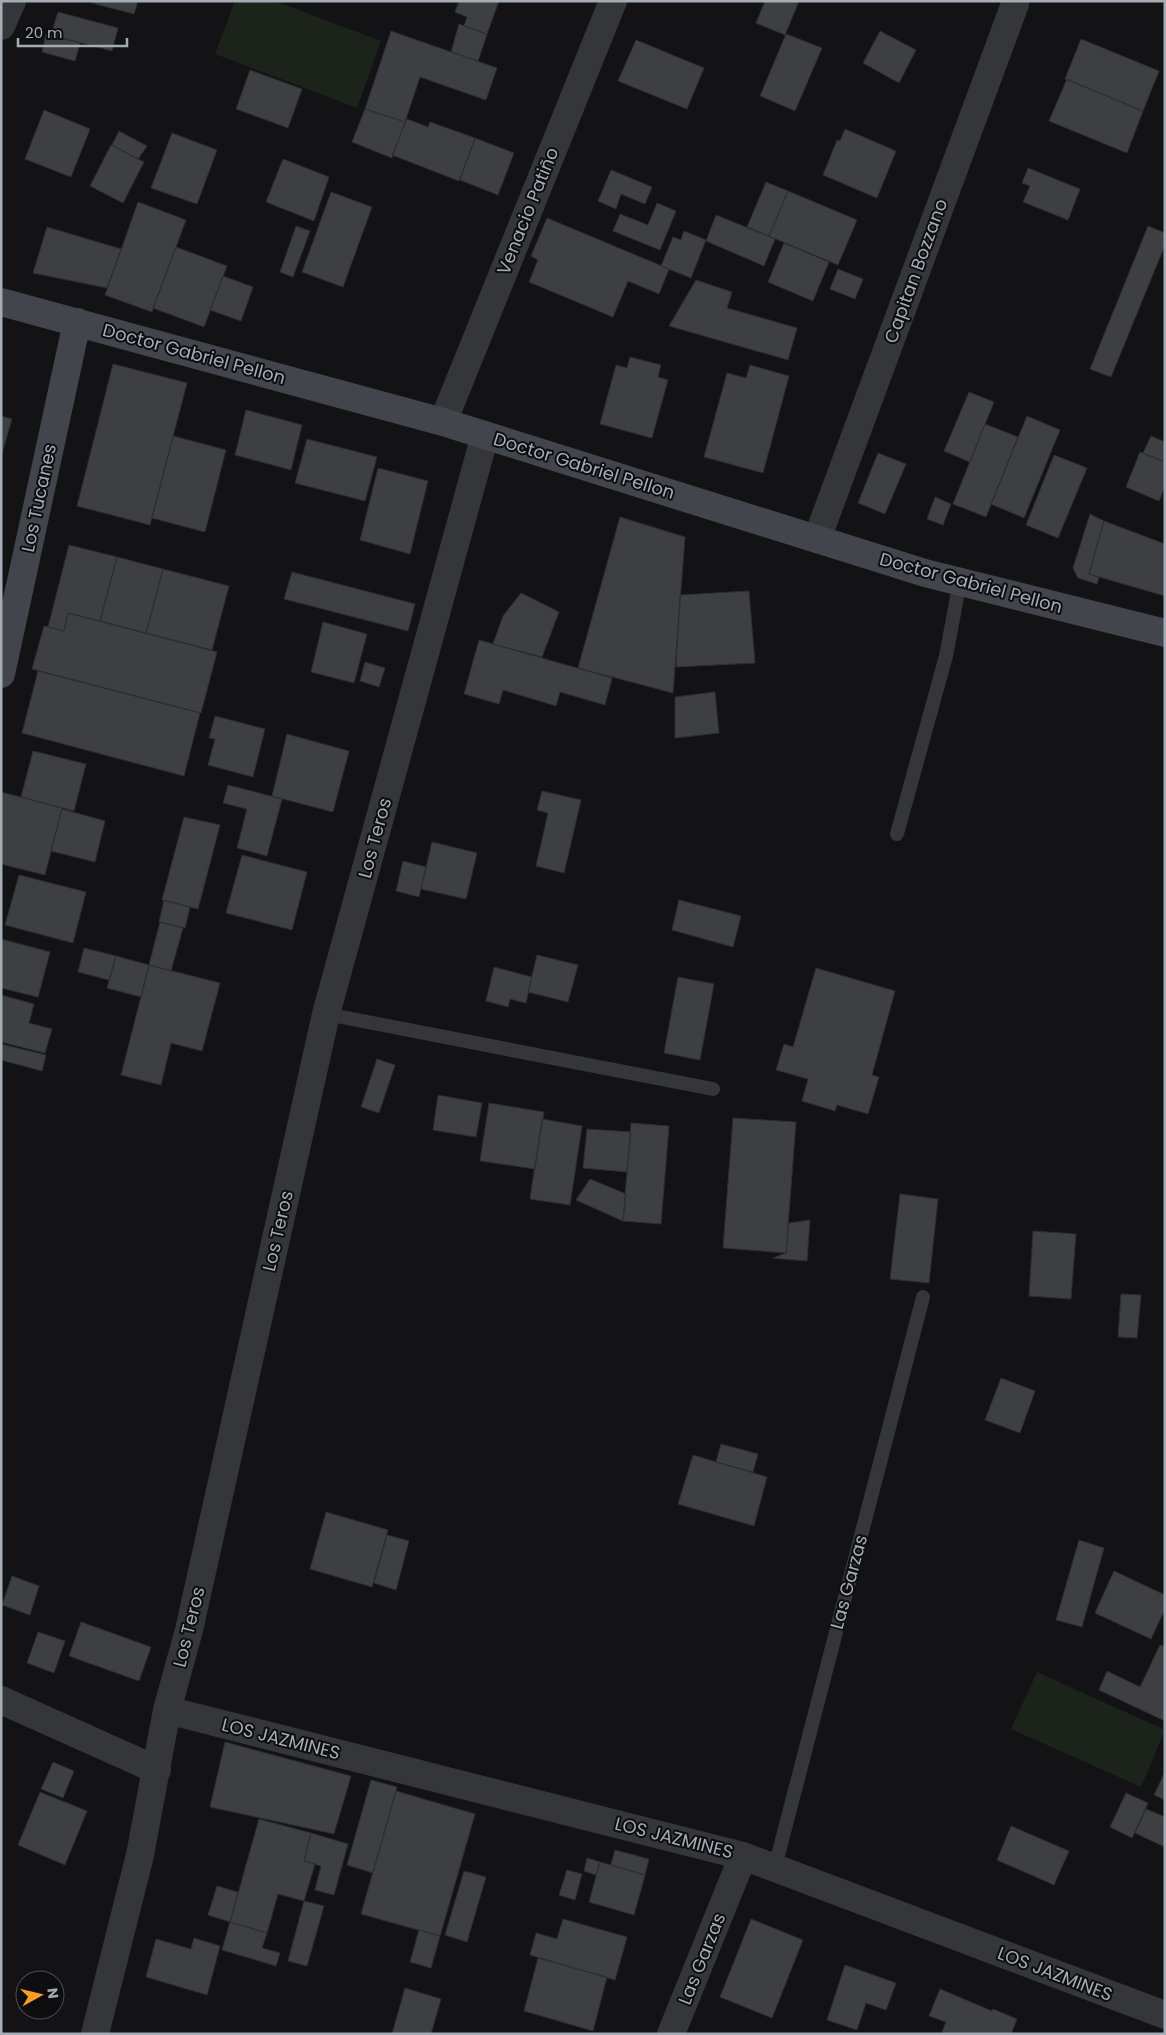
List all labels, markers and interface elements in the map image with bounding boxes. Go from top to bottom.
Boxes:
scale bar [18,15,126,47]
text: 20 m [25,22,63,43]
street label: Venacio Patiño [491,143,564,278]
street label: Capitan Bozzano [878,195,953,346]
street label: Doctor Gabriel Pellon [100,317,288,390]
street label: Doctor Gabriel Pellon [491,426,678,505]
street label: Los Tucanes [15,442,62,554]
street label: Doctor Gabriel Pellon [877,546,1065,619]
street label: Los Teros [352,795,397,881]
street label: Los Teros [256,1188,299,1274]
street label: Las Garzas [824,1532,873,1632]
street label: Los Teros [166,1584,211,1670]
street label: LOS JAZMINES [219,1712,343,1765]
street label: LOS JAZMINES [612,1811,736,1864]
street label: Las Garzas [672,1909,731,2008]
street label: LOS JAZMINES [994,1940,1116,2007]
north arrow [15,1970,65,2020]
text: N [42,1987,64,2000]

